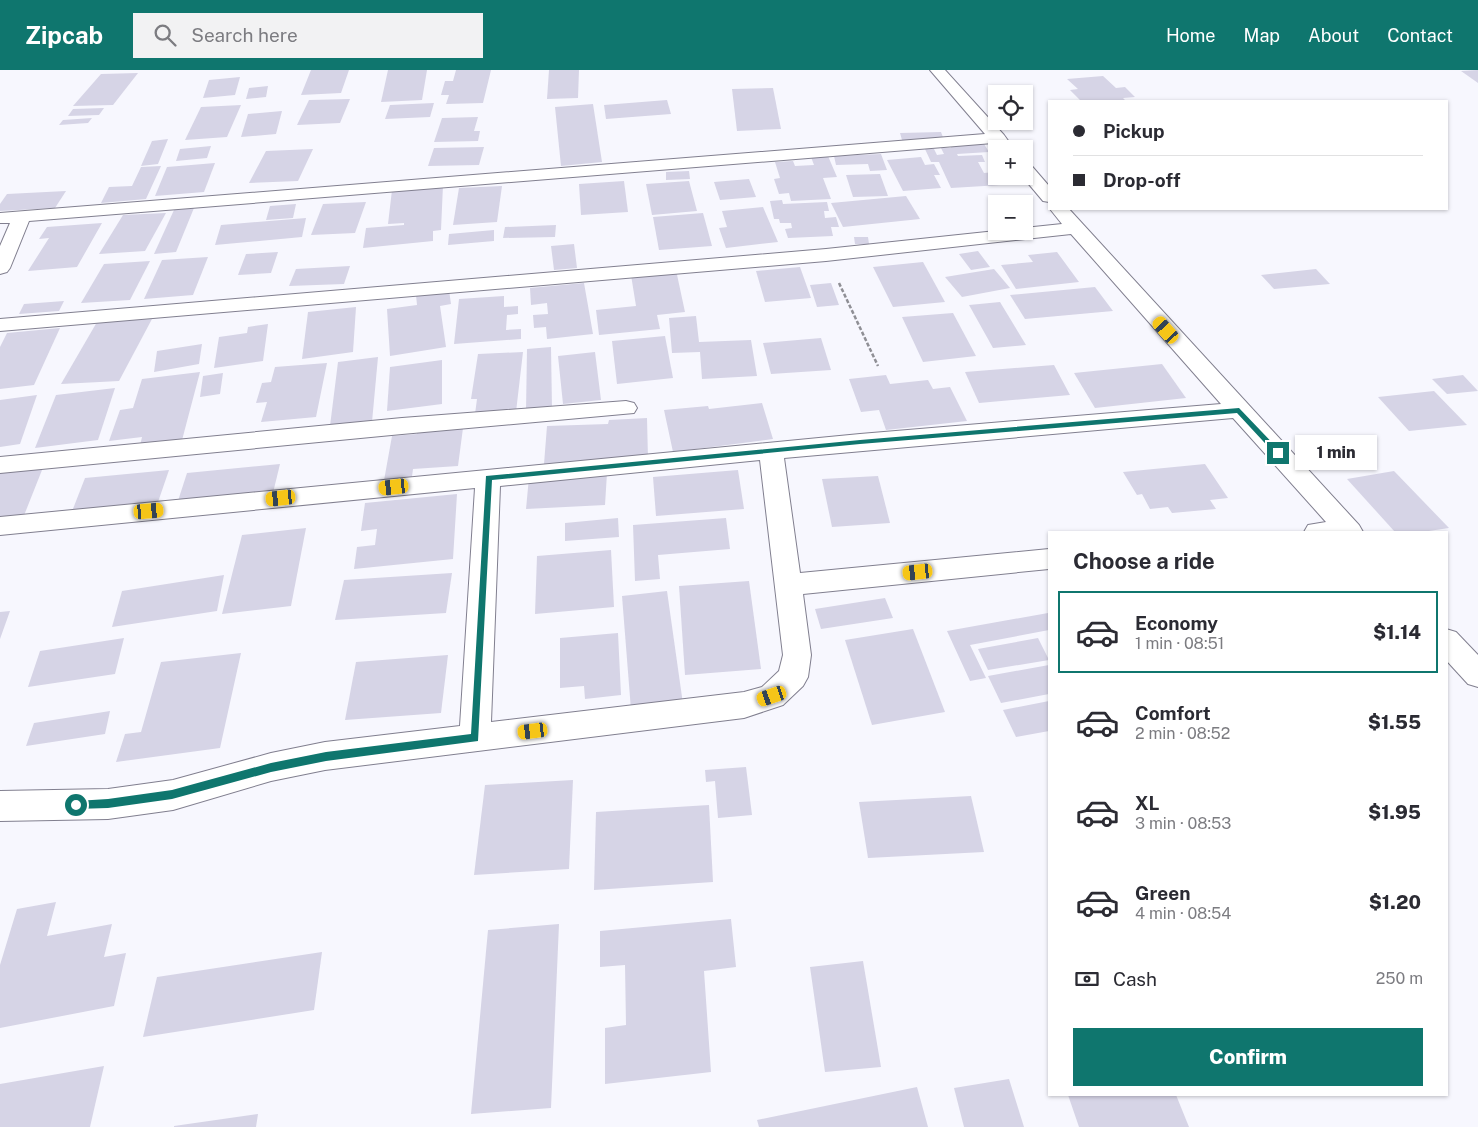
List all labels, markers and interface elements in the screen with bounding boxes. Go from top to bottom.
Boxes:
search box [133,13,483,58]
text: Zipcab [25,21,103,49]
icon: search [151,21,179,49]
text: Search here [191,24,298,46]
text: Home [1166,25,1216,46]
text: Map [1244,25,1280,46]
text: About [1308,25,1359,46]
text: Contact [1387,25,1453,46]
map controls [988,85,1033,240]
button: locate [988,85,1033,130]
text: Pickup [1103,120,1165,142]
button: + [988,140,1033,185]
text: Drop-off [1103,169,1180,191]
button: − [988,195,1033,240]
car [1150,314,1181,346]
callout: 1 min [1296,436,1378,470]
route end [1267,442,1289,464]
text: 1 min [1316,443,1356,462]
car [378,478,409,496]
car [265,489,296,507]
car [133,502,164,520]
text: Choose a ride [1073,548,1215,574]
car [902,563,933,581]
icon: car [1075,610,1120,655]
text: Economy [1135,612,1218,634]
text: $1.14 [1373,621,1421,643]
text: 1 min · 08:51 [1135,634,1224,653]
car [755,684,788,708]
icon: car [1075,700,1120,745]
text: Comfort [1135,702,1211,724]
text: $1.55 [1368,711,1421,733]
car [517,722,548,740]
text: 2 min · 08:52 [1135,724,1230,743]
icon: car [1075,790,1120,835]
text: XL [1135,792,1160,814]
route start [65,794,87,816]
text: $1.95 [1368,801,1421,823]
text: 3 min · 08:53 [1135,814,1231,833]
icon: car [1075,880,1120,925]
text: Green [1135,882,1190,904]
text: $1.20 [1369,891,1421,913]
text: 4 min · 08:54 [1135,904,1231,923]
icon: cash [1073,965,1101,993]
text: Cash [1113,968,1157,990]
text: 250 m [1376,969,1423,988]
button: Confirm [1073,1028,1423,1086]

